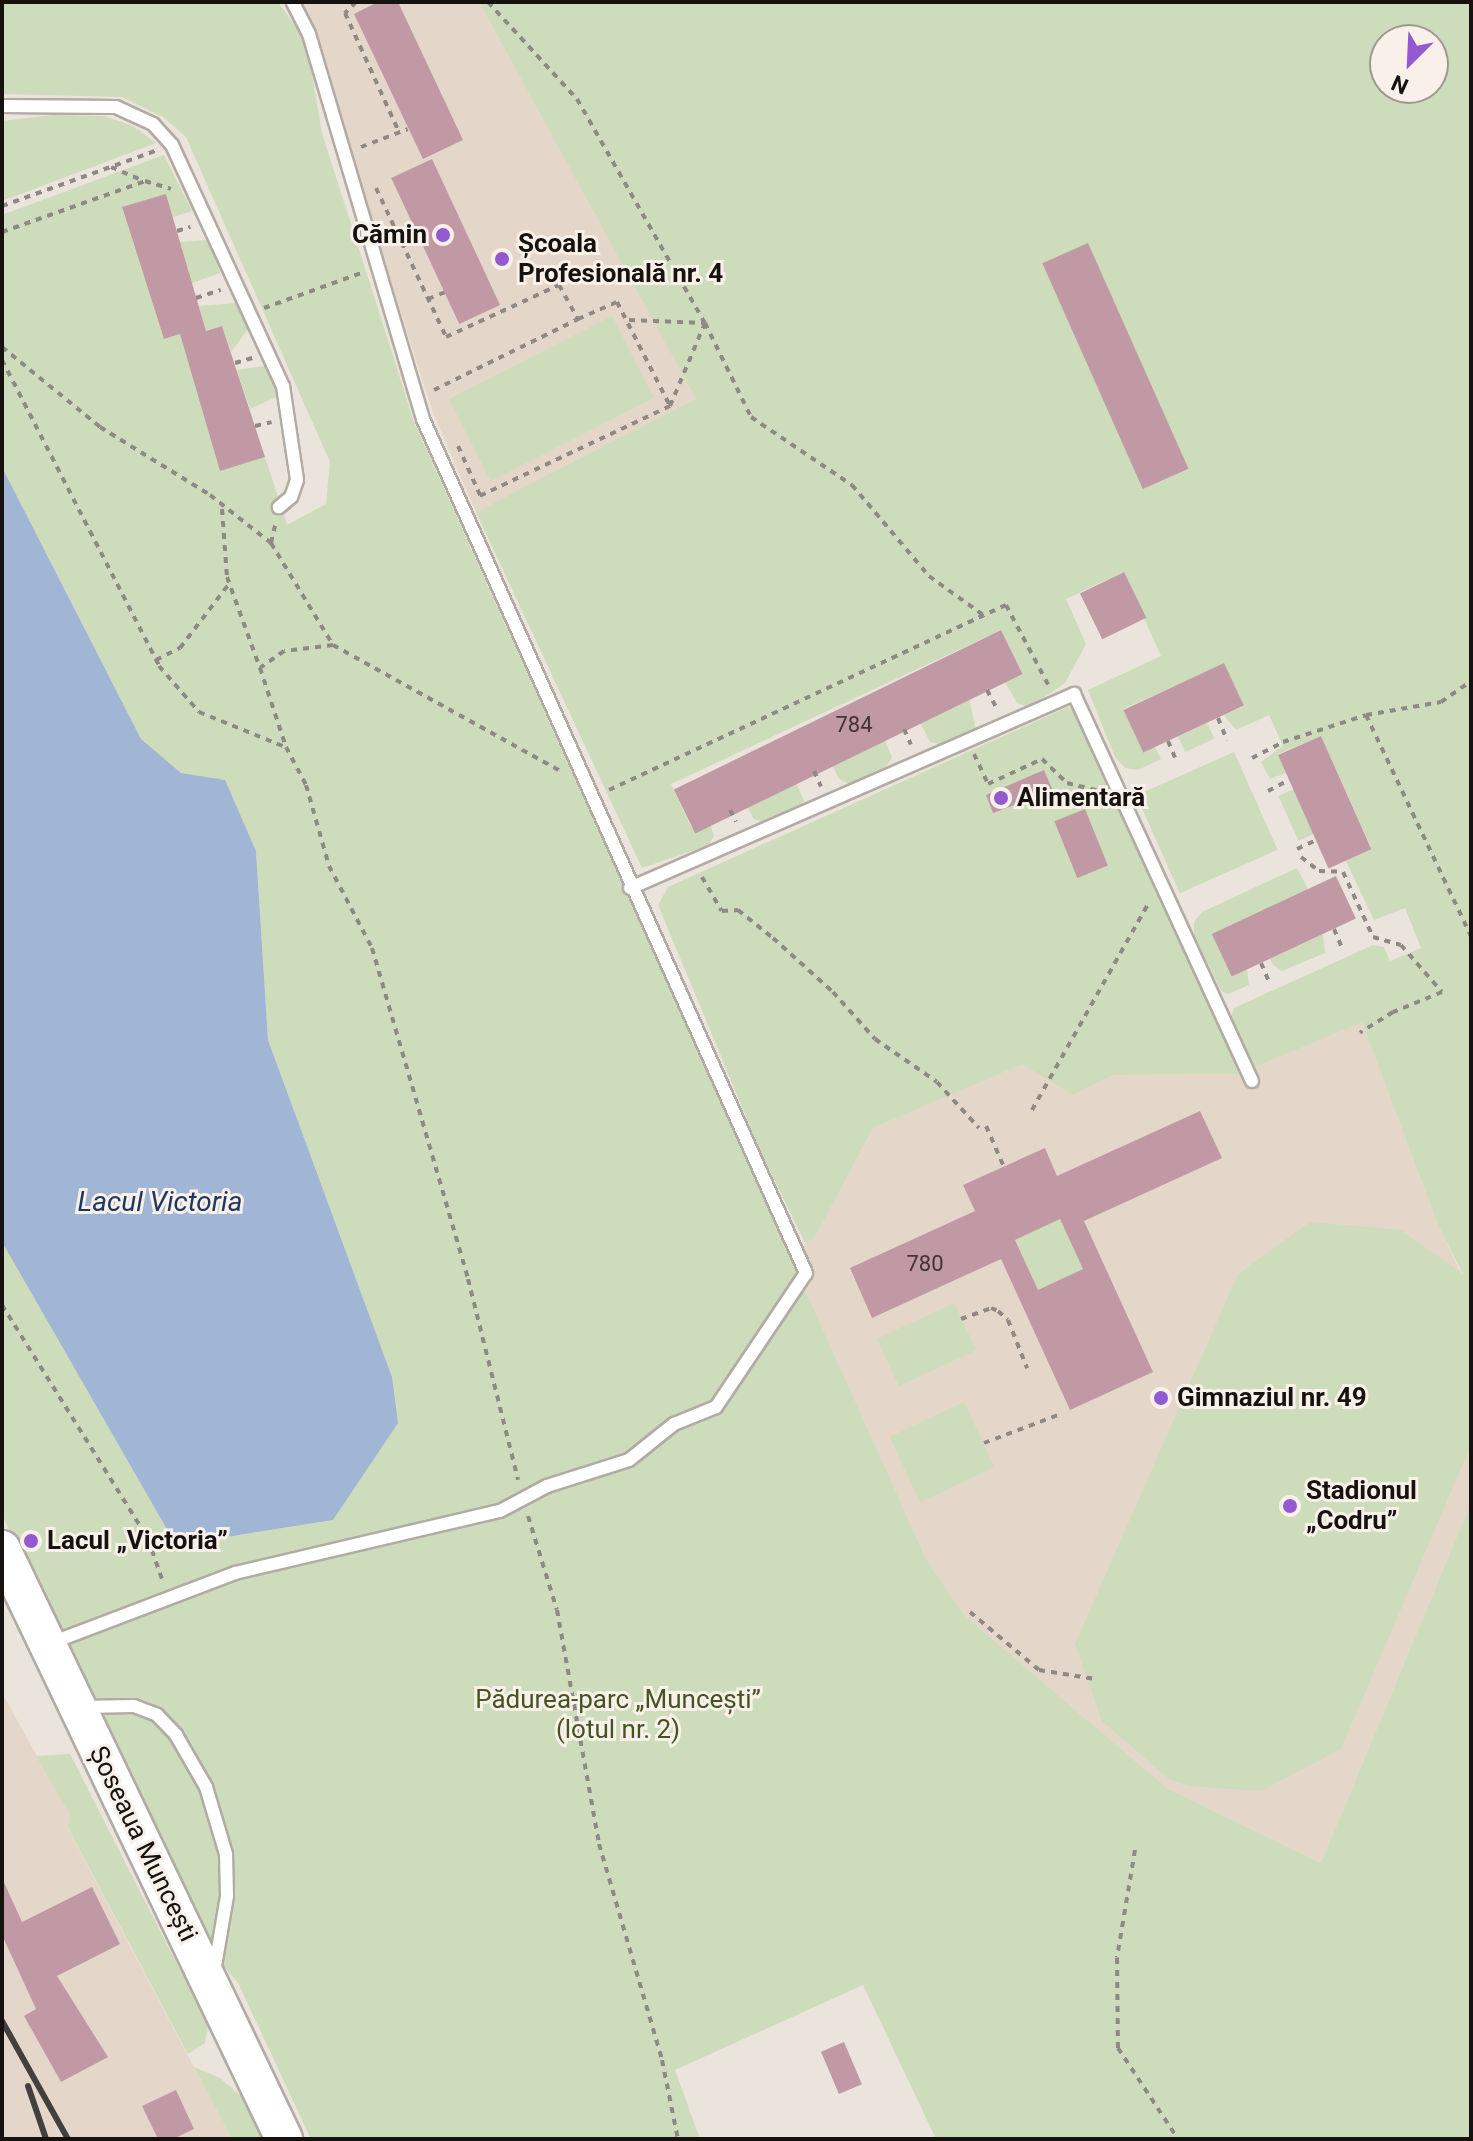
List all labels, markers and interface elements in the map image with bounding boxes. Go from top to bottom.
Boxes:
north arrow [1369,24,1449,104]
text: N [1388,70,1412,99]
place label: Cămin [352,219,427,251]
marker: Cămin [434,226,452,244]
place label: Școala Profesională nr. 4 [518,228,723,290]
marker: Școala Profesională nr. 4 [493,250,511,268]
house number: 784 [835,712,873,738]
place label: Alimentară [1017,782,1145,814]
marker: Alimentară [992,789,1010,807]
water label: Lacul Victoria [78,1185,242,1219]
house number: 780 [906,1251,944,1277]
place label: Gimnaziul nr. 49 [1177,1382,1367,1414]
marker: Gimnaziul nr. 49 [1152,1389,1170,1407]
place label: Stadionul „Codru” [1306,1475,1417,1536]
marker: Stadionul „Codru” [1281,1497,1299,1515]
place label: Lacul „Victoria” [47,1525,228,1557]
marker: Lacul „Victoria” [22,1532,40,1550]
park label: Pădurea-parc „Muncești” (lotul nr. 2) [475,1684,761,1746]
street label: Șoseaua Muncești [82,1741,204,1947]

